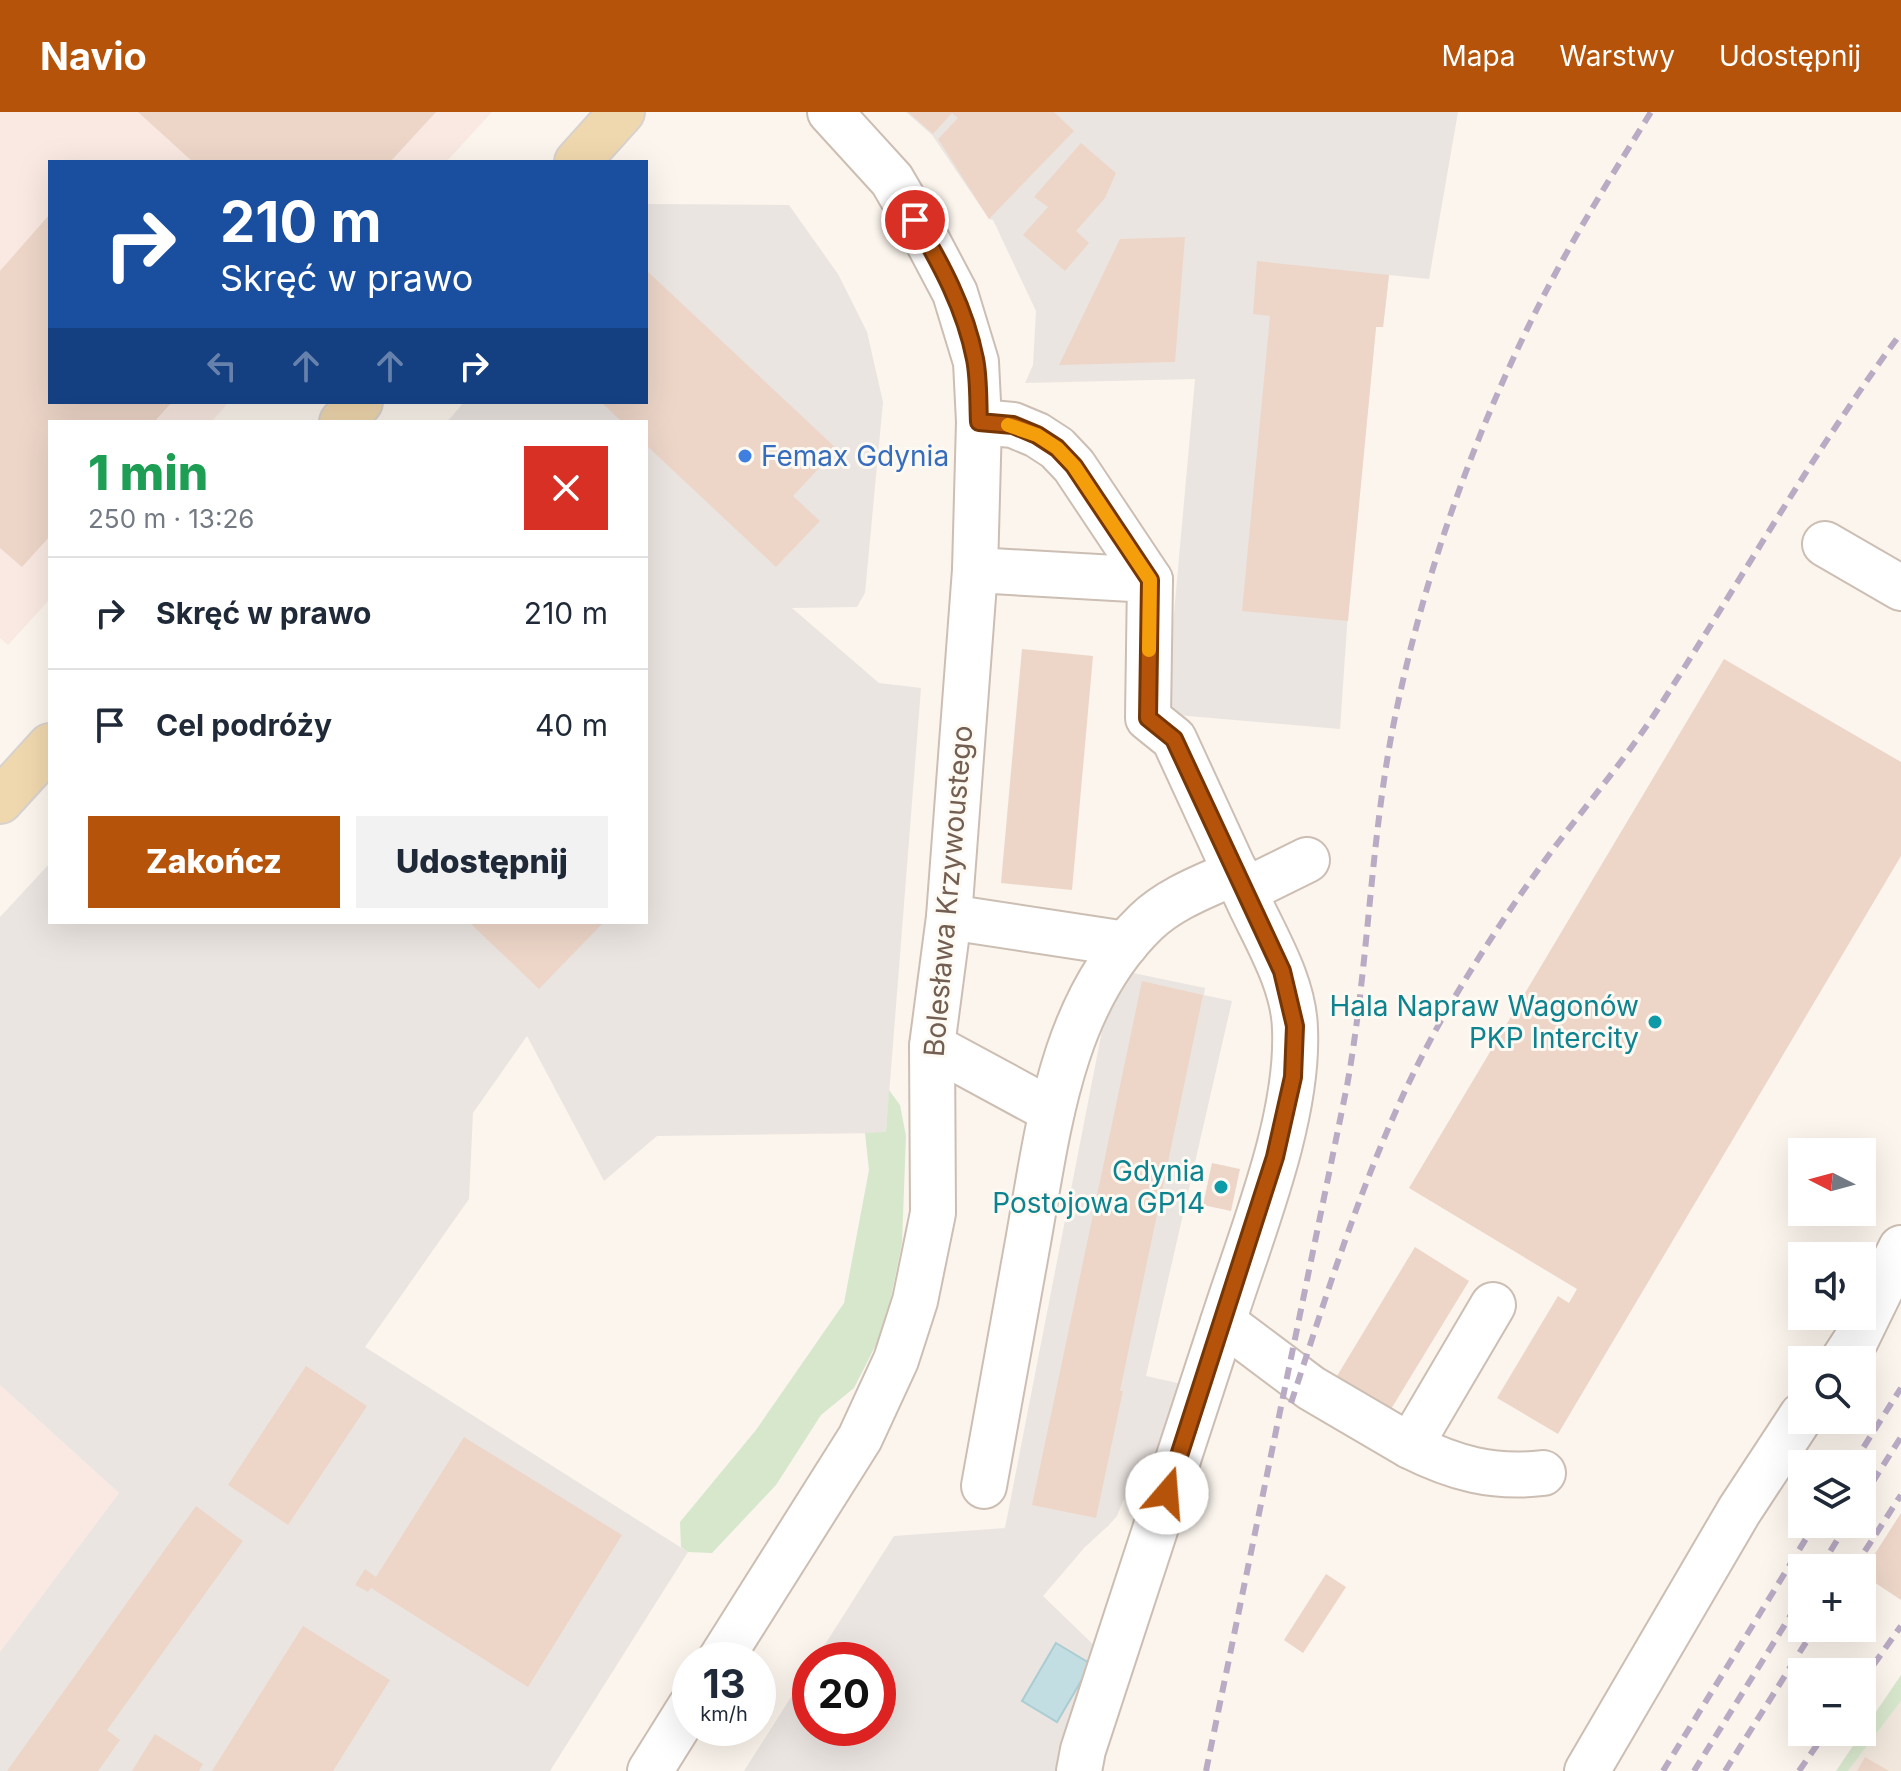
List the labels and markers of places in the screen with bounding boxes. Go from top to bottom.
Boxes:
pin [881,186,949,254]
place label: Femax Gdynia [761,439,949,473]
marker: Femax Gdynia [736,447,754,465]
place label: Hala Napraw Wagonów PKP Intercity [1329,989,1639,1055]
marker: Hala Napraw Wagonów PKP Intercity [1646,1013,1664,1031]
place label: Gdynia Postojowa GP14 [992,1154,1205,1220]
marker: Gdynia Postojowa GP14 [1212,1178,1230,1196]

